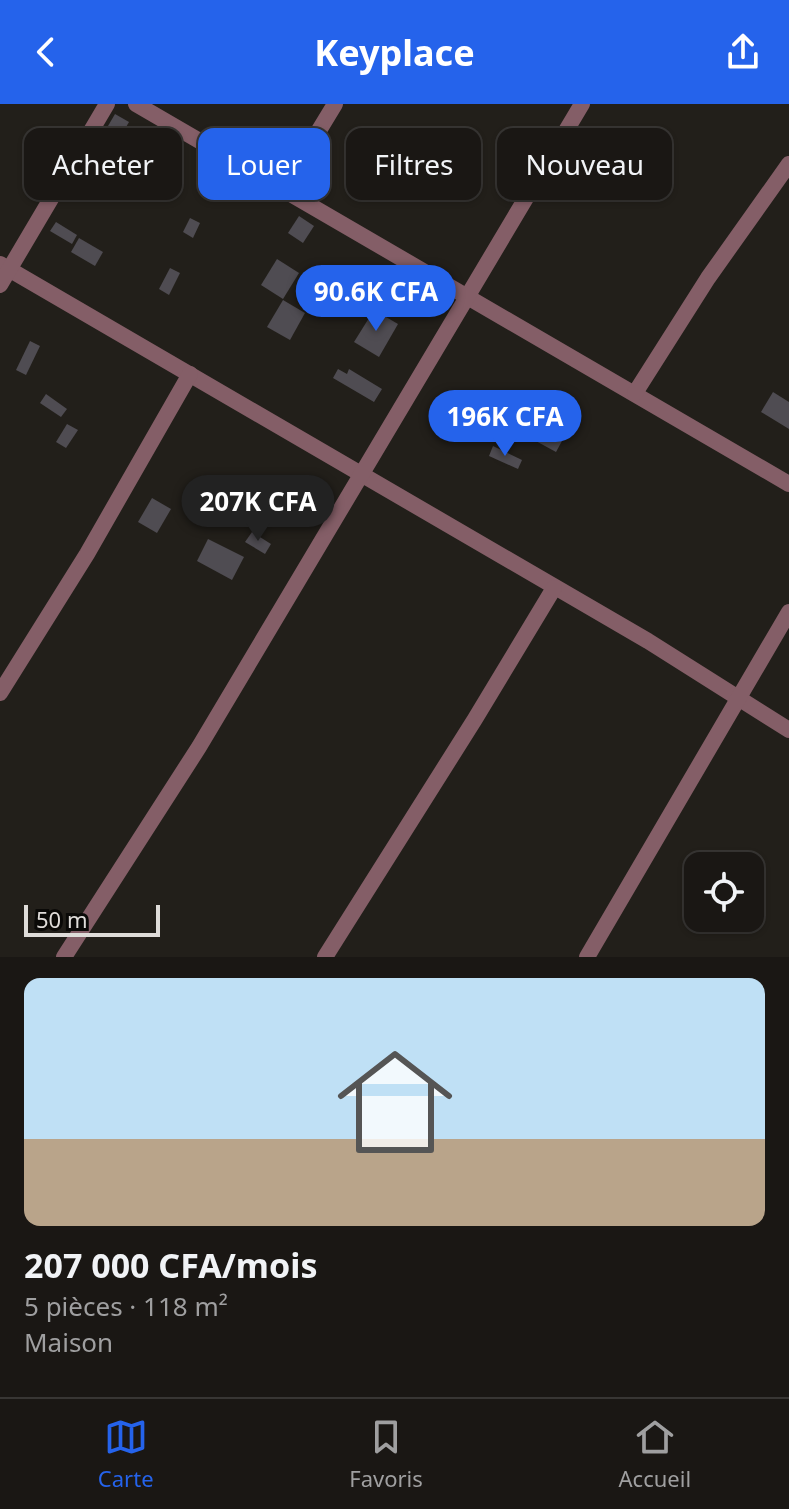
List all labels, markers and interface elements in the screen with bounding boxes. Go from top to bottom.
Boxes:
text: Keyplace [314,28,475,77]
icon: back [24,30,68,74]
icon: share [721,30,765,74]
chip: Acheter [24,128,182,200]
chip: Louer [198,128,330,200]
chip: Filtres [346,128,481,200]
chip: Nouveau [497,128,672,200]
pin: 90.6K CFA [284,265,468,333]
text: 90.6K CFA [314,273,438,309]
pin: 196K CFA [422,390,588,458]
text: 196K CFA [446,398,564,434]
pin: 207K CFA [175,475,341,543]
text: 207K CFA [199,483,317,519]
map controls [684,852,764,932]
button: locate [684,852,764,932]
scale bar [24,901,160,937]
text: 50 m [36,904,87,934]
icon: home [323,1030,467,1174]
text: 207 000 CFA/mois [24,1242,317,1288]
text: 5 pièces · 118 m² [24,1288,228,1324]
text: Maison [24,1324,113,1360]
tab: Carte [98,1415,154,1493]
tab: Favoris [349,1415,423,1493]
tab: Accueil [619,1415,691,1493]

